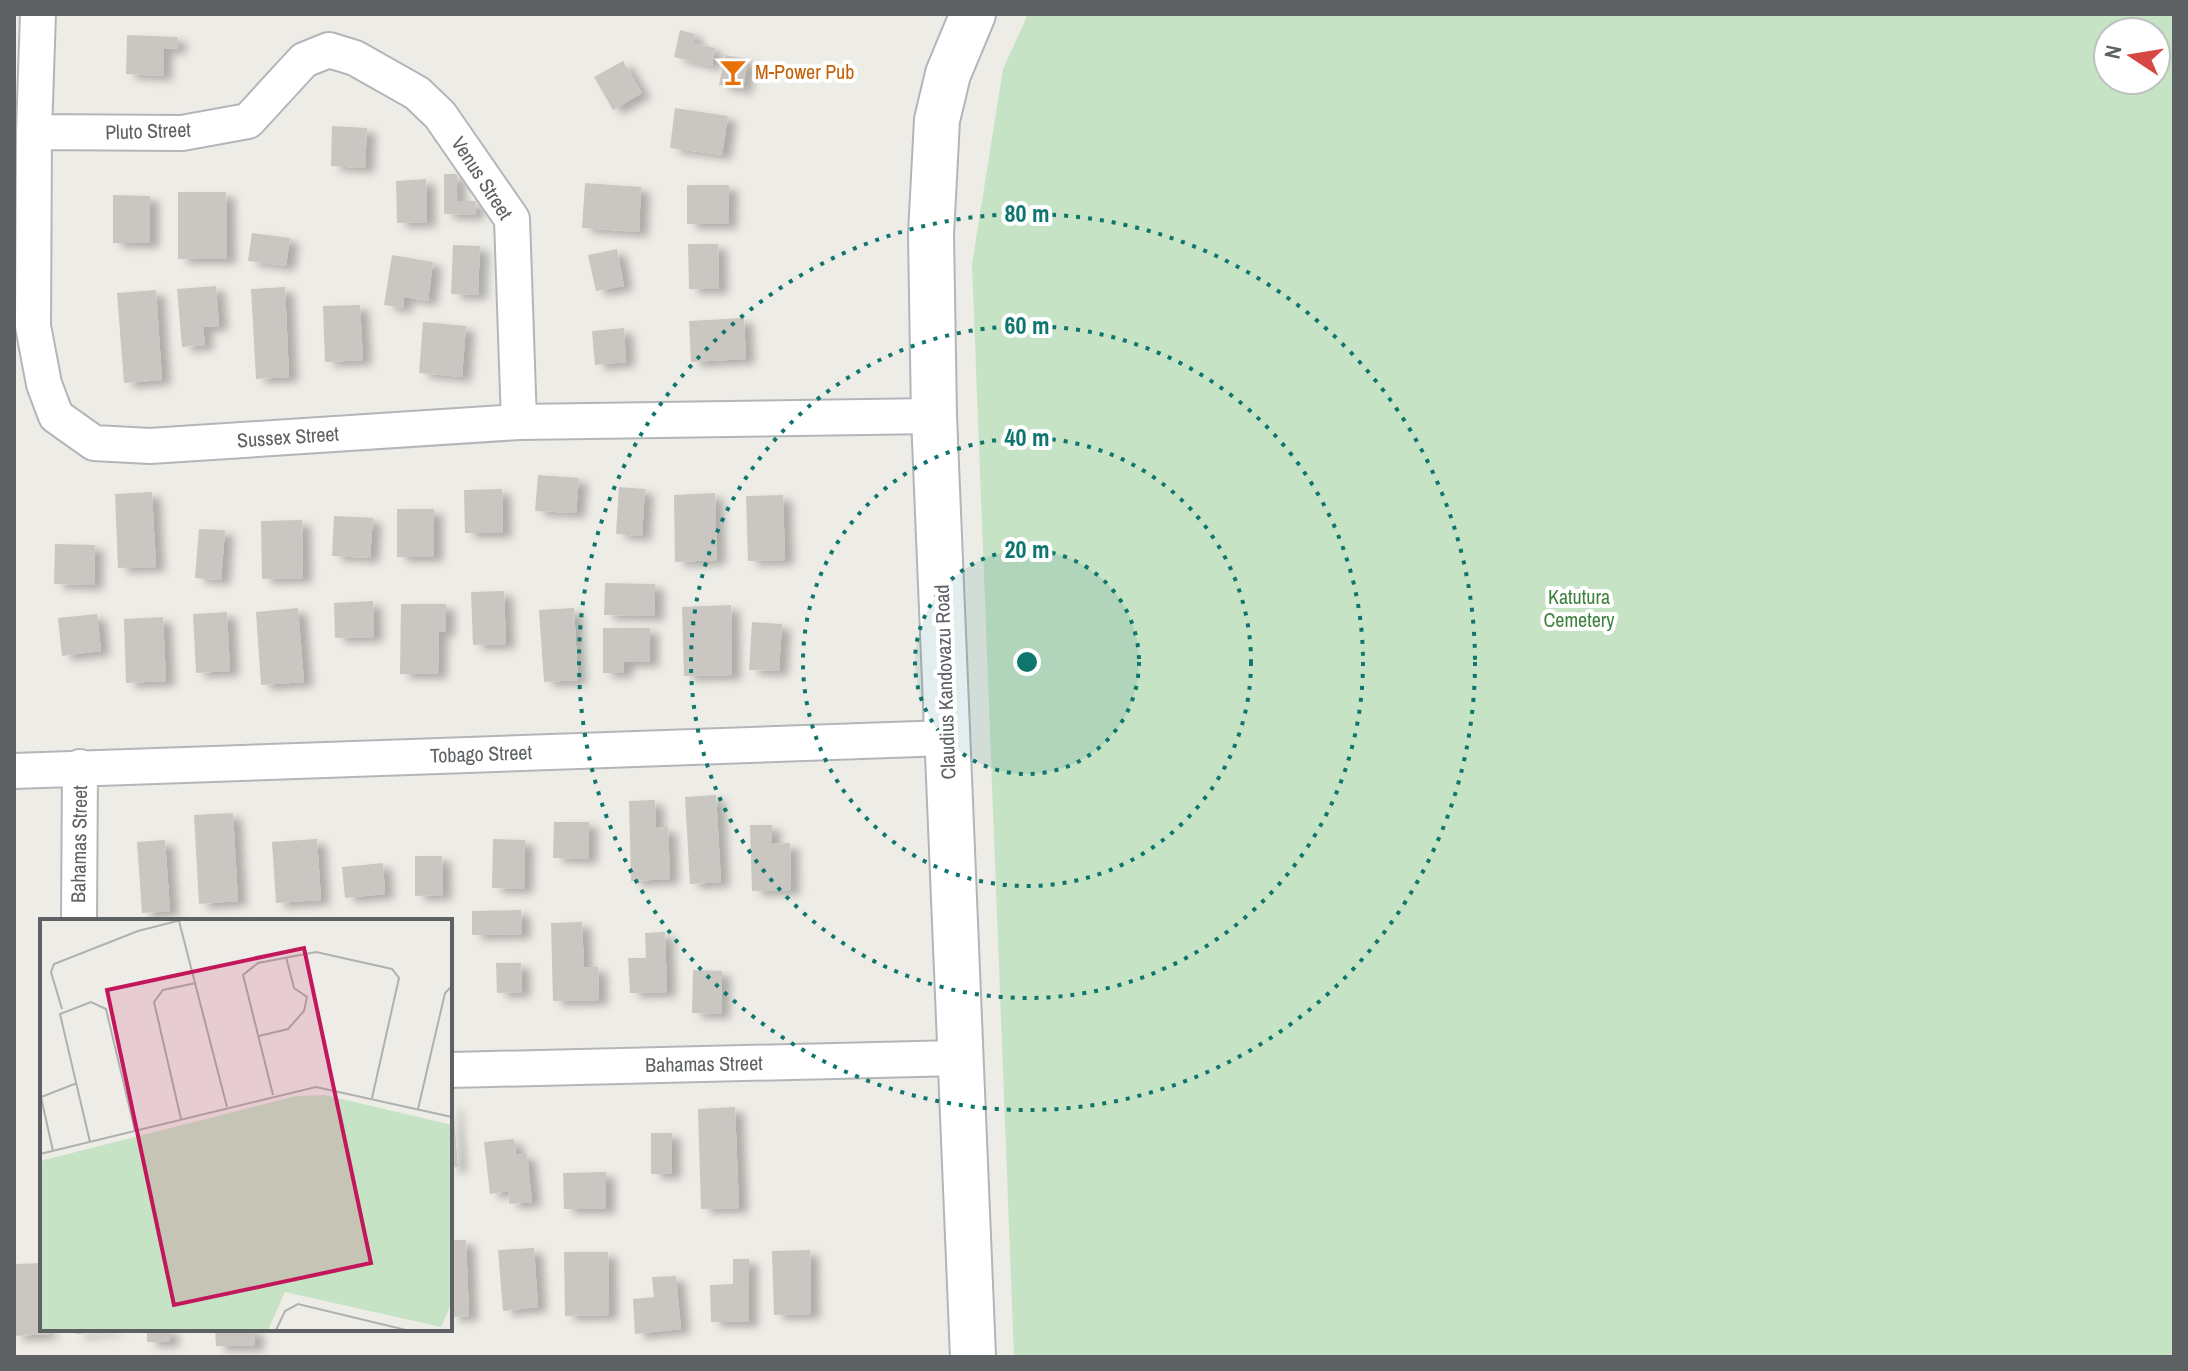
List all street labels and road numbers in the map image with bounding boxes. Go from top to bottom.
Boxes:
street label: Pluto Street [105,115,192,145]
street label: Venus Street [446,131,520,225]
street label: Sussex Street [236,419,340,454]
street label: Claudius Kandovazu Road [928,584,961,780]
street label: Tobago Street [429,738,533,769]
street label: Bahamas Street [64,785,93,903]
street label: Bahamas Street [645,1049,763,1078]

